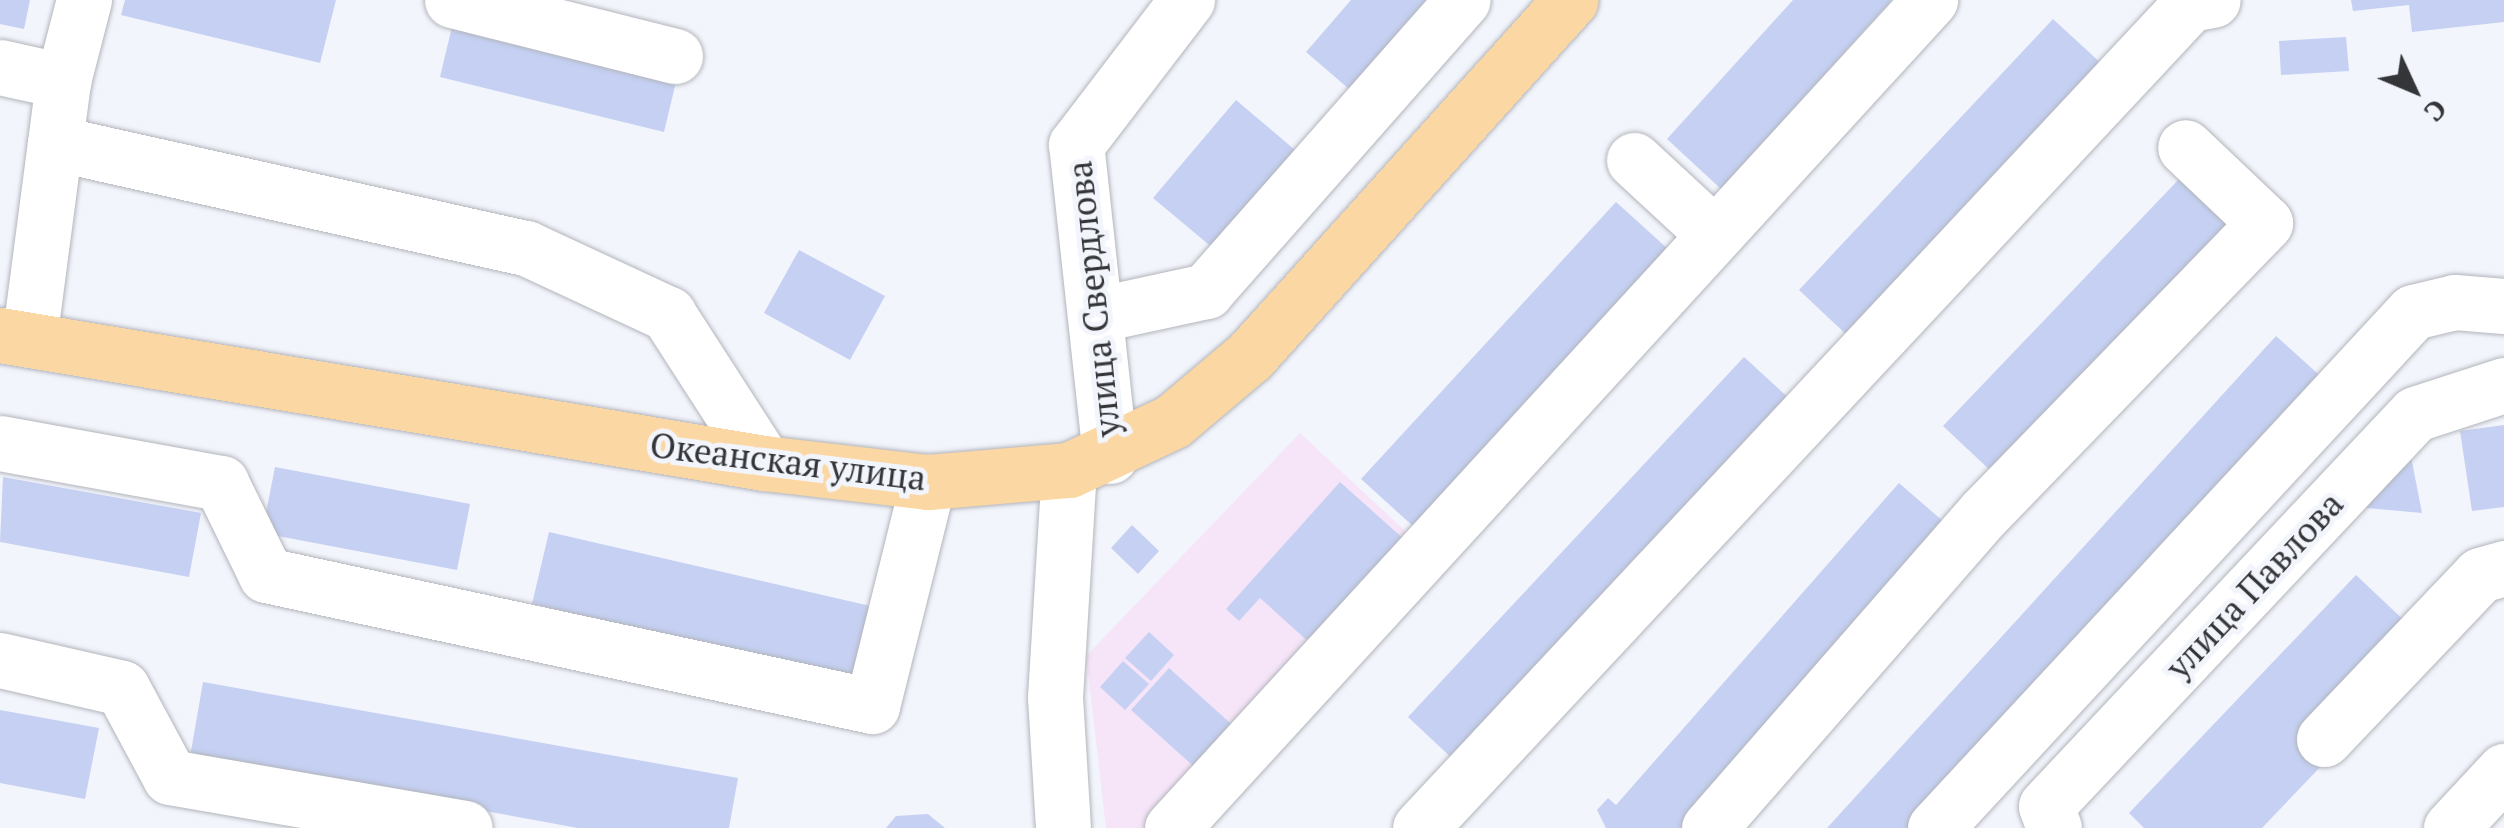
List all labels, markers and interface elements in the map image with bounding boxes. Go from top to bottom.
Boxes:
north arrow [2364,40,2464,140]
text: С [2416,92,2456,131]
street label: улица Свердлова [1058,159,1128,439]
street label: Океанская улица [648,423,928,499]
street label: улица Павлова [2157,483,2351,687]

